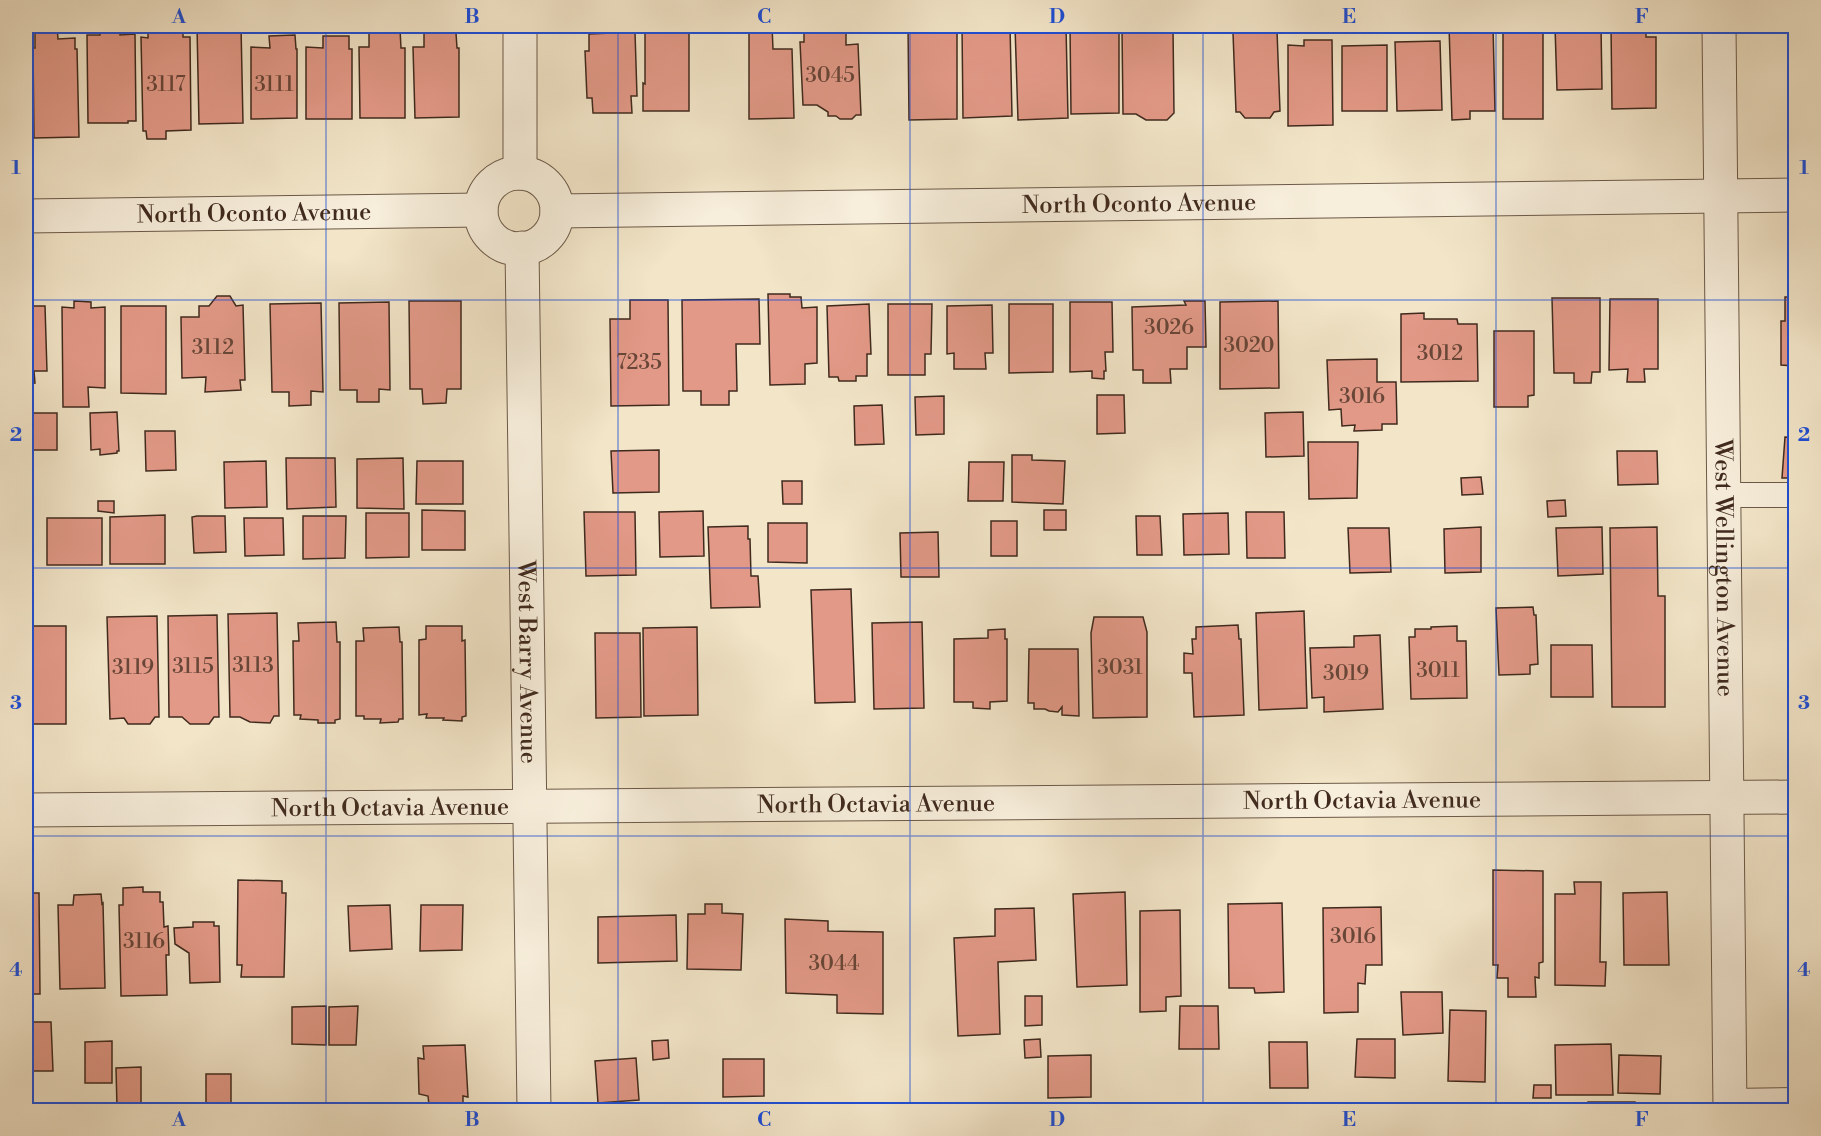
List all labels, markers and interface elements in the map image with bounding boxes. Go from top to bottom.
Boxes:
text: A [171,5,187,30]
text: B [464,5,480,30]
text: C [757,5,771,30]
text: D [1049,5,1065,30]
text: E [1342,5,1356,30]
text: F [1635,5,1649,30]
house number: 3045 [805,63,855,89]
house number: 3117 [146,72,186,98]
house number: 3111 [254,72,294,98]
text: 1 [11,156,21,181]
text: 1 [1799,156,1809,181]
street label: North Oconto Avenue [1021,188,1257,221]
street label: North Oconto Avenue [136,197,372,231]
house number: 3026 [1144,315,1194,341]
house number: 3020 [1223,333,1275,359]
house number: 3112 [192,335,234,361]
house number: 3012 [1417,341,1463,367]
house number: 7235 [616,350,662,376]
house number: 3016 [1339,384,1385,410]
text: 2 [10,423,22,448]
text: 2 [1798,423,1810,448]
street label: West Wellington Avenue [1707,438,1740,697]
street label: West Barry Avenue [510,559,543,764]
house number: 3113 [232,653,274,679]
house number: 3115 [172,654,214,680]
house number: 3119 [112,655,154,681]
house number: 3031 [1097,655,1143,681]
house number: 3011 [1416,658,1460,684]
house number: 3019 [1323,661,1369,687]
text: 3 [10,691,22,716]
text: 3 [1798,691,1810,716]
street label: North Octavia Avenue [1243,785,1481,817]
street label: North Octavia Avenue [757,789,995,821]
street label: North Octavia Avenue [271,792,509,824]
house number: 3016 [1330,924,1376,950]
house number: 3116 [123,929,165,955]
house number: 3044 [809,951,859,977]
text: 4 [9,958,23,983]
text: 4 [1797,958,1811,983]
text: A [171,1108,187,1133]
text: B [464,1108,480,1133]
text: C [757,1108,771,1133]
text: D [1049,1108,1065,1133]
text: E [1342,1108,1356,1133]
text: F [1635,1108,1649,1133]

